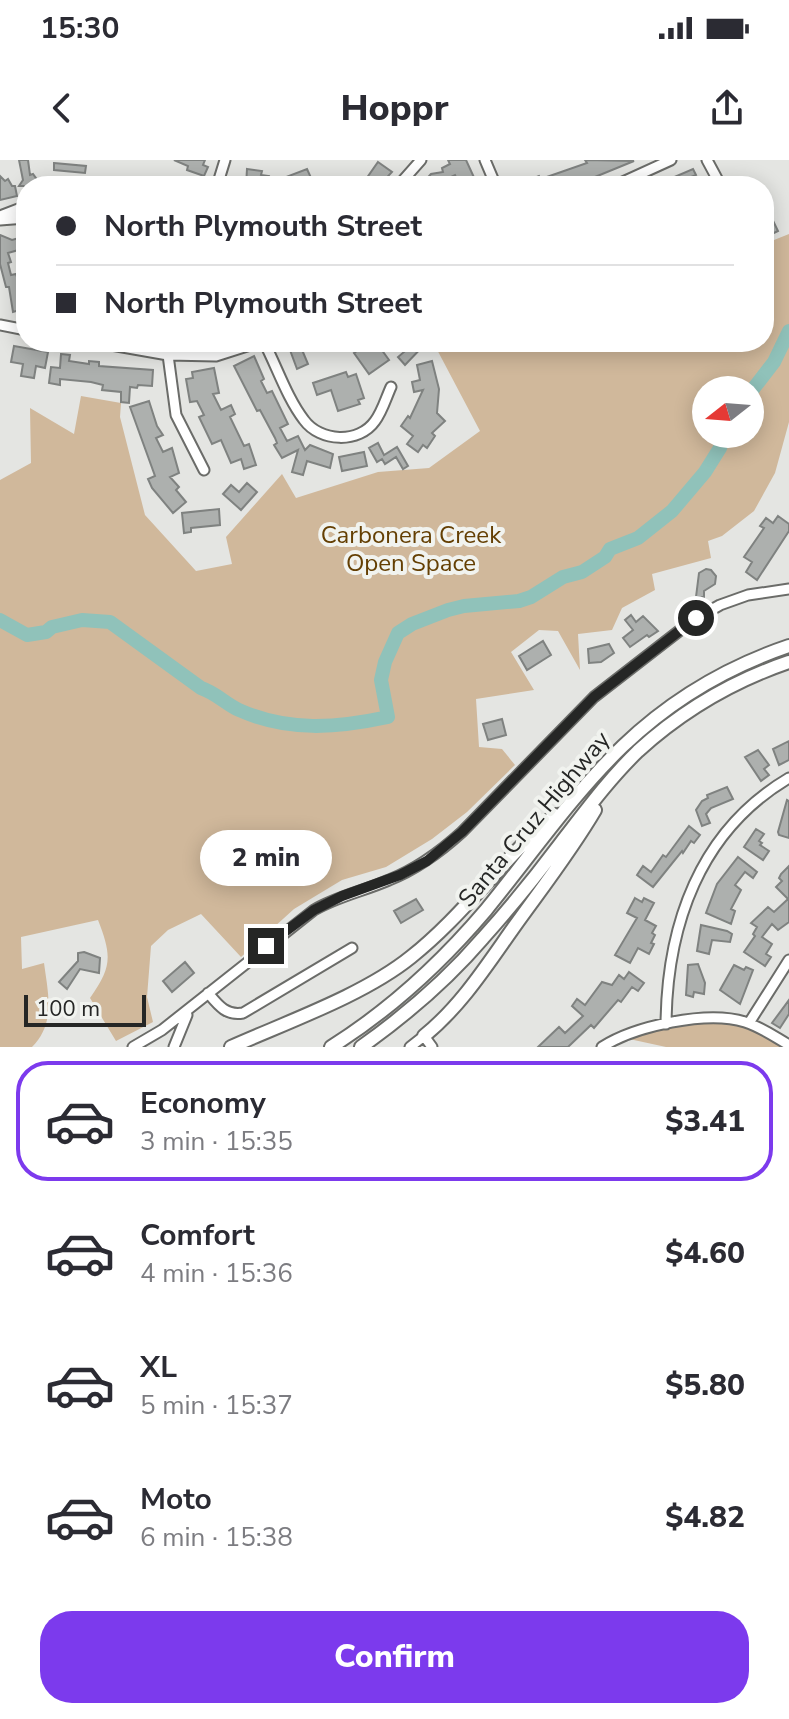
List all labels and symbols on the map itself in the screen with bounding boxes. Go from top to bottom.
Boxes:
north arrow [692,376,764,448]
park label: Carbonera Creek Open Space [321,519,502,579]
route start [678,600,714,636]
street label: Santa Cruz Highway [451,724,617,914]
callout: 2 min [200,830,332,886]
route end [248,928,284,964]
scale bar [24,991,146,1027]

